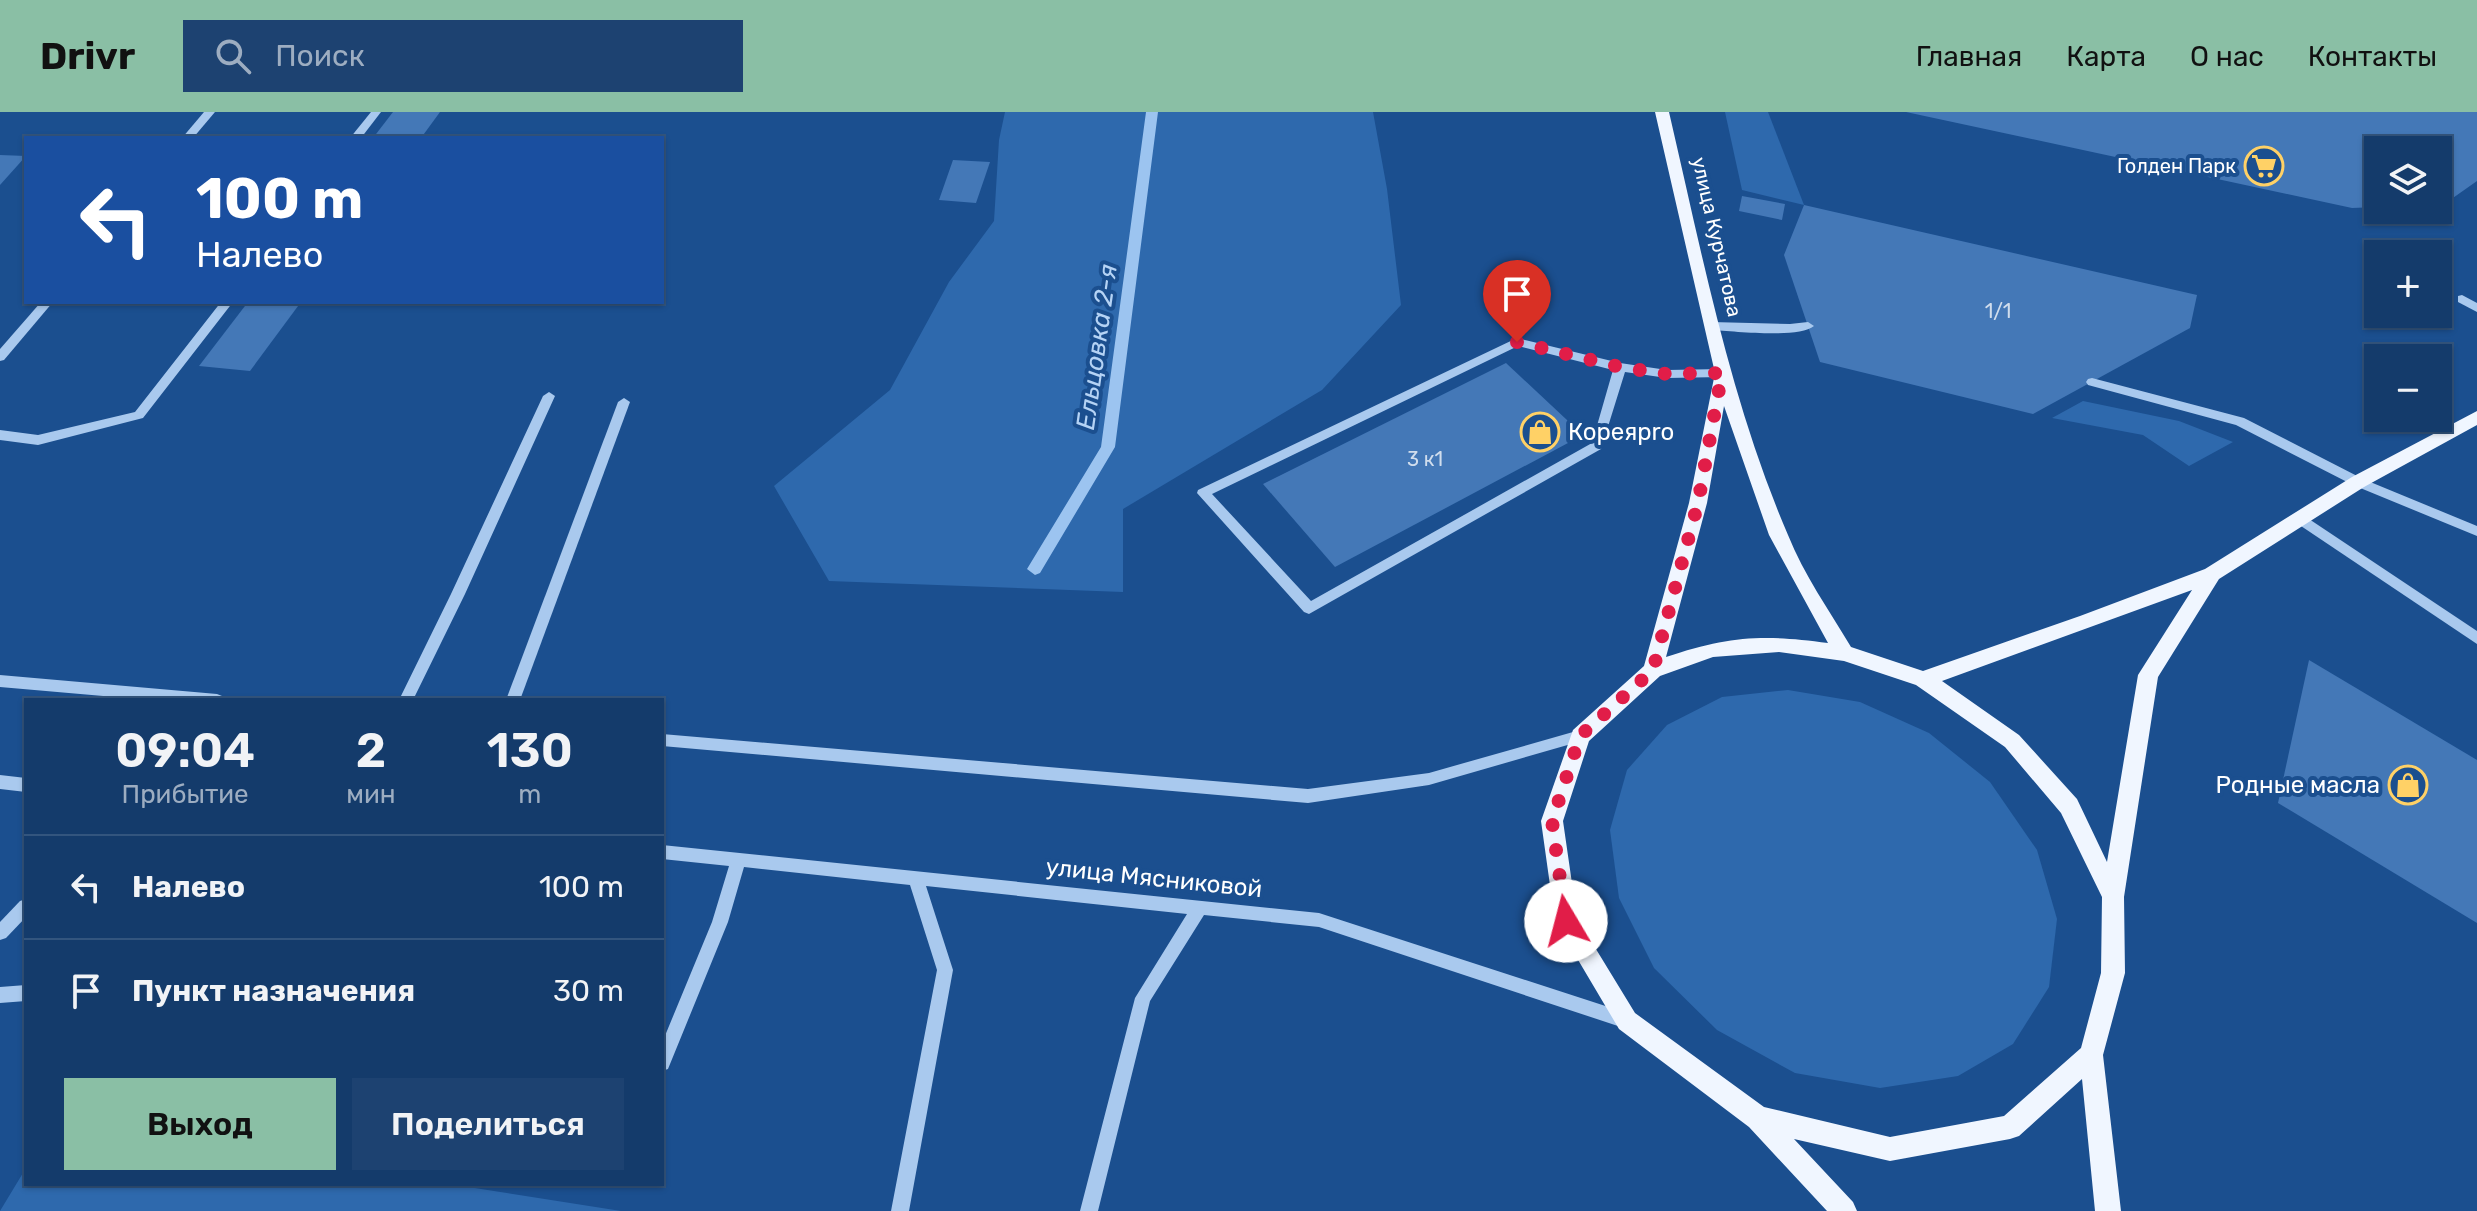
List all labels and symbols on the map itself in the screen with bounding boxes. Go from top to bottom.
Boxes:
supermarket icon: Голден Парк [2243,145,2285,187]
place label: Голден Парк [2117,154,2236,178]
street label: улица Курчатова [1687,155,1747,319]
pin [1483,260,1551,342]
water label: Ельцовка 2-я [1070,262,1124,432]
house number: 1/1 [1985,299,2011,323]
shop icon: Кореяpro [1519,411,1561,453]
place label: Кореяpro [1568,418,1674,446]
house number: 3 к1 [1407,447,1443,471]
shop icon: Родные масла [2387,764,2429,806]
place label: Родные масла [2215,771,2380,799]
street label: улица Мясниковой [1044,853,1264,903]
position arrow [1524,879,1608,963]

